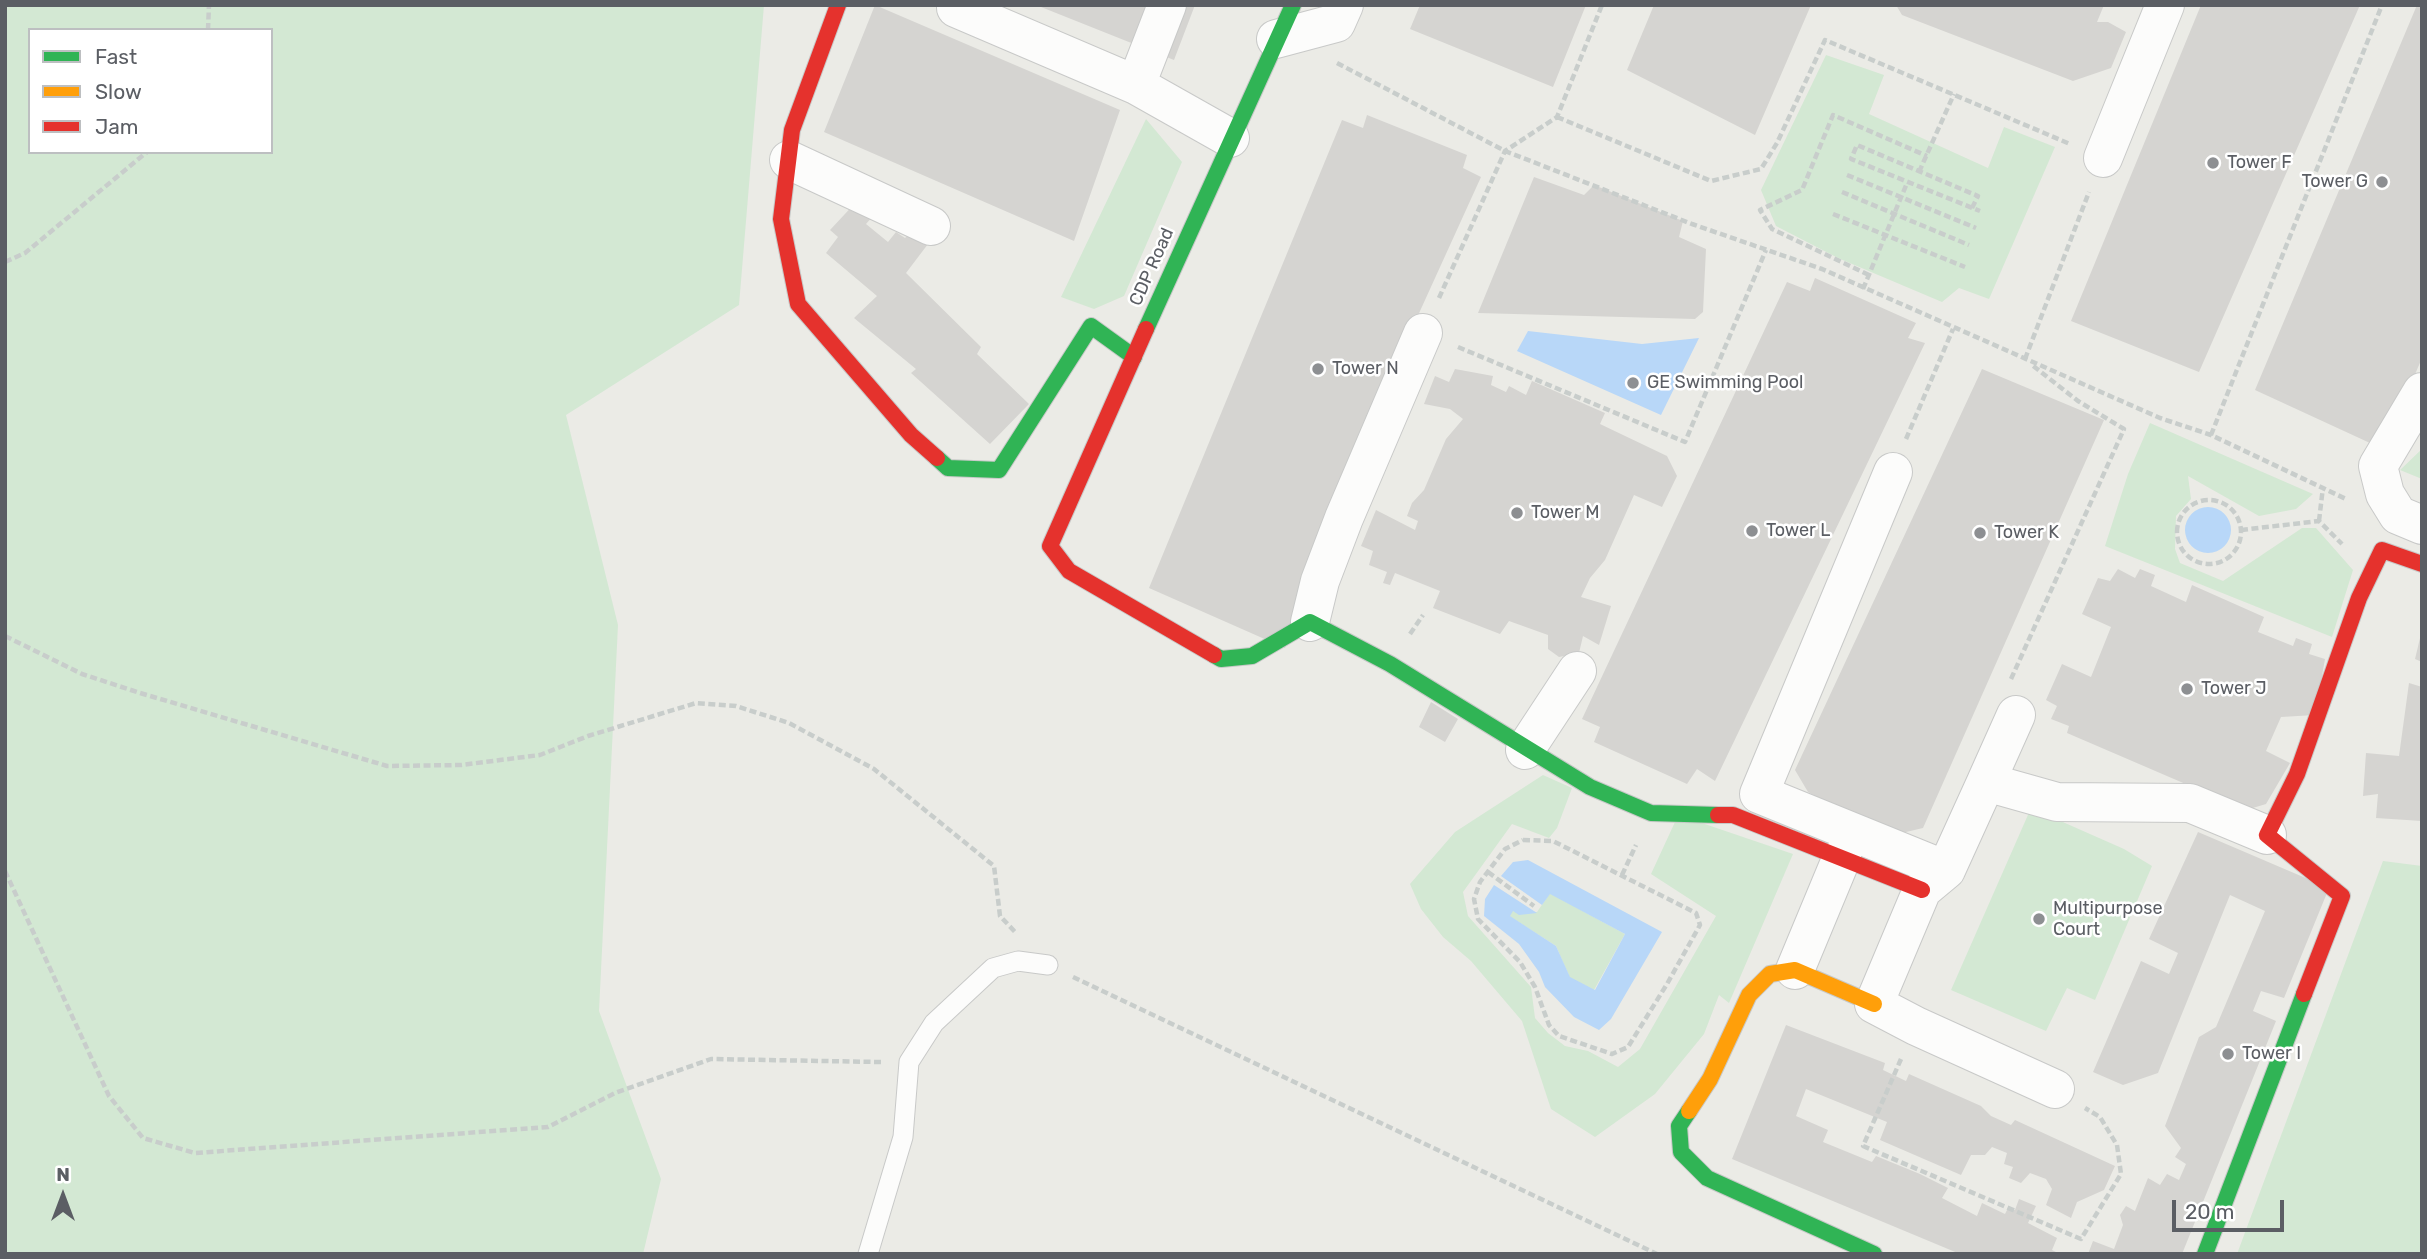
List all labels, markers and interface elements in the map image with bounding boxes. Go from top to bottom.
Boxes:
legend [28,28,273,154]
text: Fast [95,44,137,69]
text: Slow [95,79,142,104]
text: Jam [95,114,139,139]
place label: Tower F [2227,152,2292,174]
marker: Tower F [2205,155,2221,171]
place label: Tower G [2301,171,2368,193]
marker: Tower G [2374,174,2390,190]
street label: CDP Road [1125,225,1179,309]
place label: Tower N [1332,358,1399,380]
marker: Tower N [1310,361,1326,377]
place label: GE Swimming Pool [1647,372,1803,394]
marker: GE Swimming Pool [1625,375,1641,391]
place label: Tower M [1531,502,1600,524]
marker: Tower M [1509,505,1525,521]
place label: Tower L [1766,520,1830,542]
place label: Tower K [1994,522,2059,544]
marker: Tower L [1744,523,1760,539]
marker: Tower K [1972,525,1988,541]
place label: Tower J [2201,678,2267,700]
marker: Tower J [2179,681,2195,697]
place label: Multipurpose Court [2053,898,2163,940]
marker: Multipurpose Court [2031,911,2047,927]
place label: Tower I [2242,1043,2301,1065]
marker: Tower I [2220,1046,2236,1062]
north arrow [28,1161,98,1231]
text: N [56,1163,70,1186]
scale bar [2175,1186,2287,1230]
text: 20 m [2185,1199,2234,1224]

